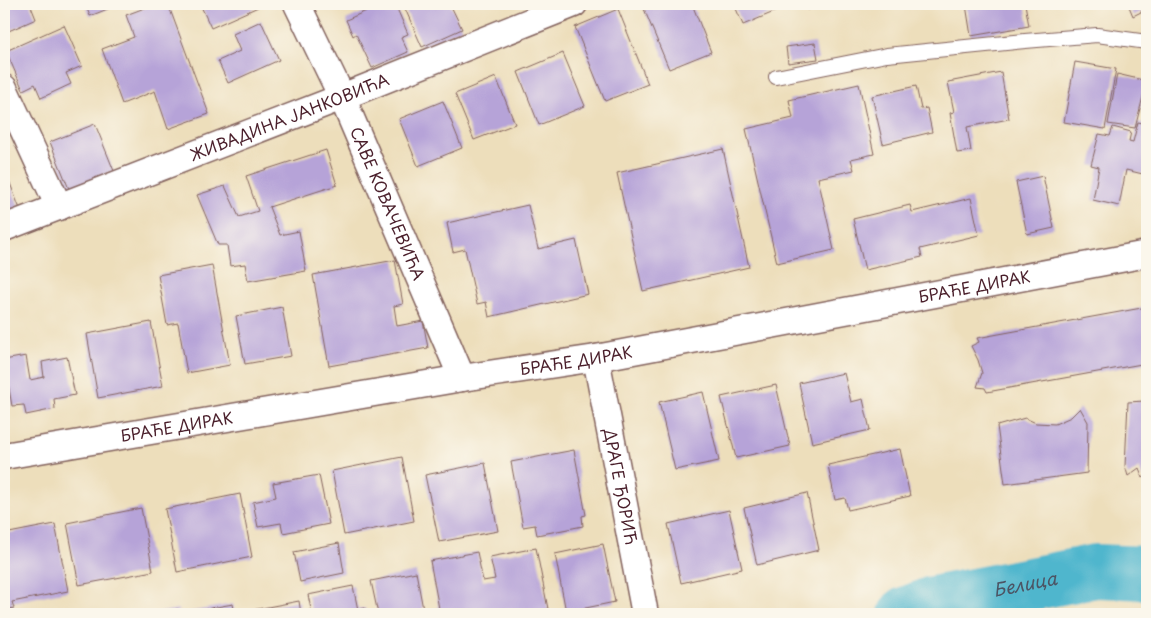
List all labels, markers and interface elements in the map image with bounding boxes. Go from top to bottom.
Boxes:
street label: ЖИВАДИНА ЈАНКОВИЋА [186,66,392,166]
street label: САВЕ КОВАЧЕВИЋА [345,122,432,284]
street label: БРАЋЕ ДИРАК [916,263,1032,308]
street label: БРАЋЕ ДИРАК [518,338,634,380]
street label: БРАЋЕ ДИРАК [118,404,234,447]
street label: ДРАГЕ ЂОРИЋ [599,426,644,546]
water label: Белица [991,564,1060,603]

